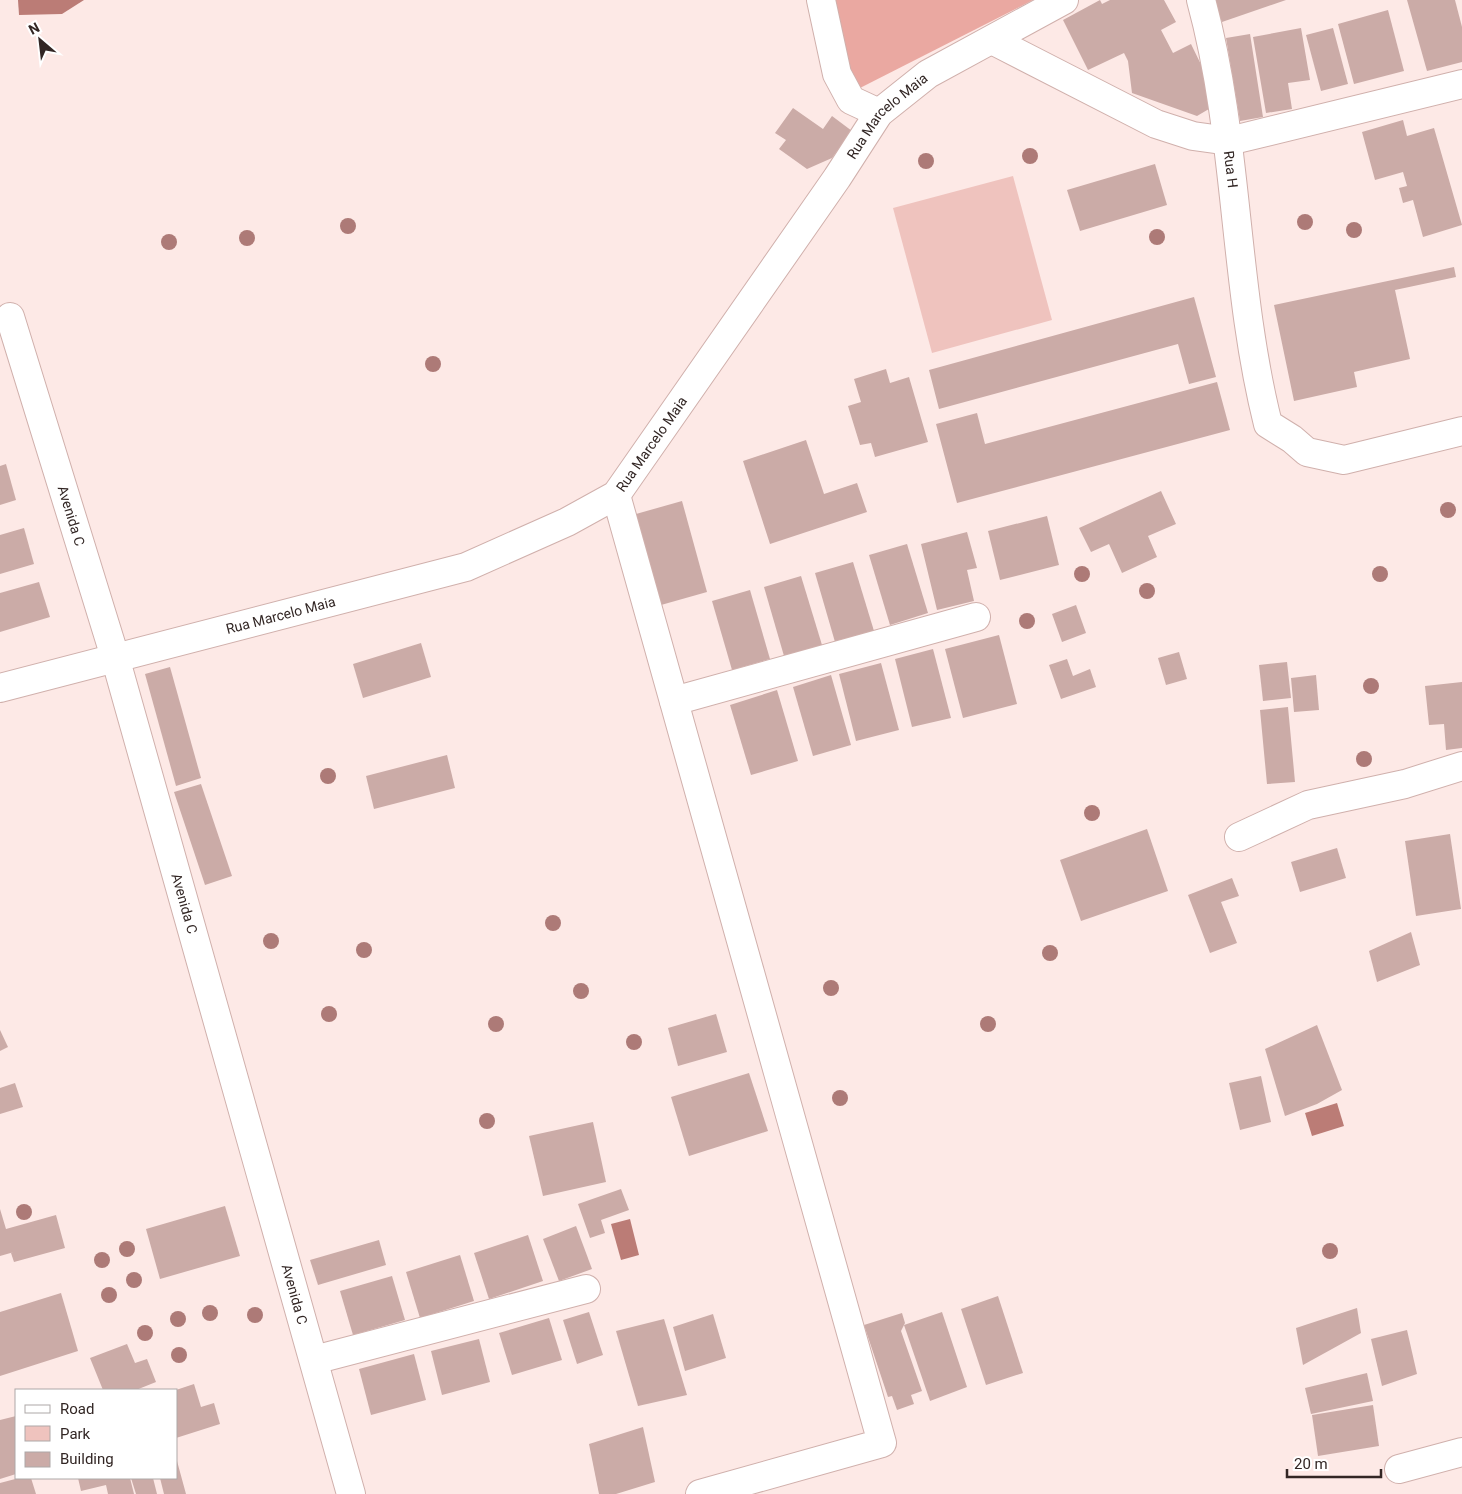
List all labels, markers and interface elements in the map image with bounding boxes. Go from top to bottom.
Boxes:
north arrow [15,15,65,65]
text: N [26,19,42,38]
street label: Rua Marcelo Maia [843,70,930,162]
street label: Rua H [1221,150,1241,189]
street label: Rua Marcelo Maia [613,393,690,495]
street label: Avenida C [55,484,88,548]
street label: Rua Marcelo Maia [224,593,337,637]
street label: Avenida C [168,871,201,936]
street label: Avenida C [279,1262,311,1326]
legend [15,1389,178,1479]
text: Road [60,1400,94,1418]
text: Park [60,1425,91,1443]
scale bar [1287,1446,1381,1478]
text: Building [60,1450,114,1468]
text: 20 m [1294,1455,1328,1473]

